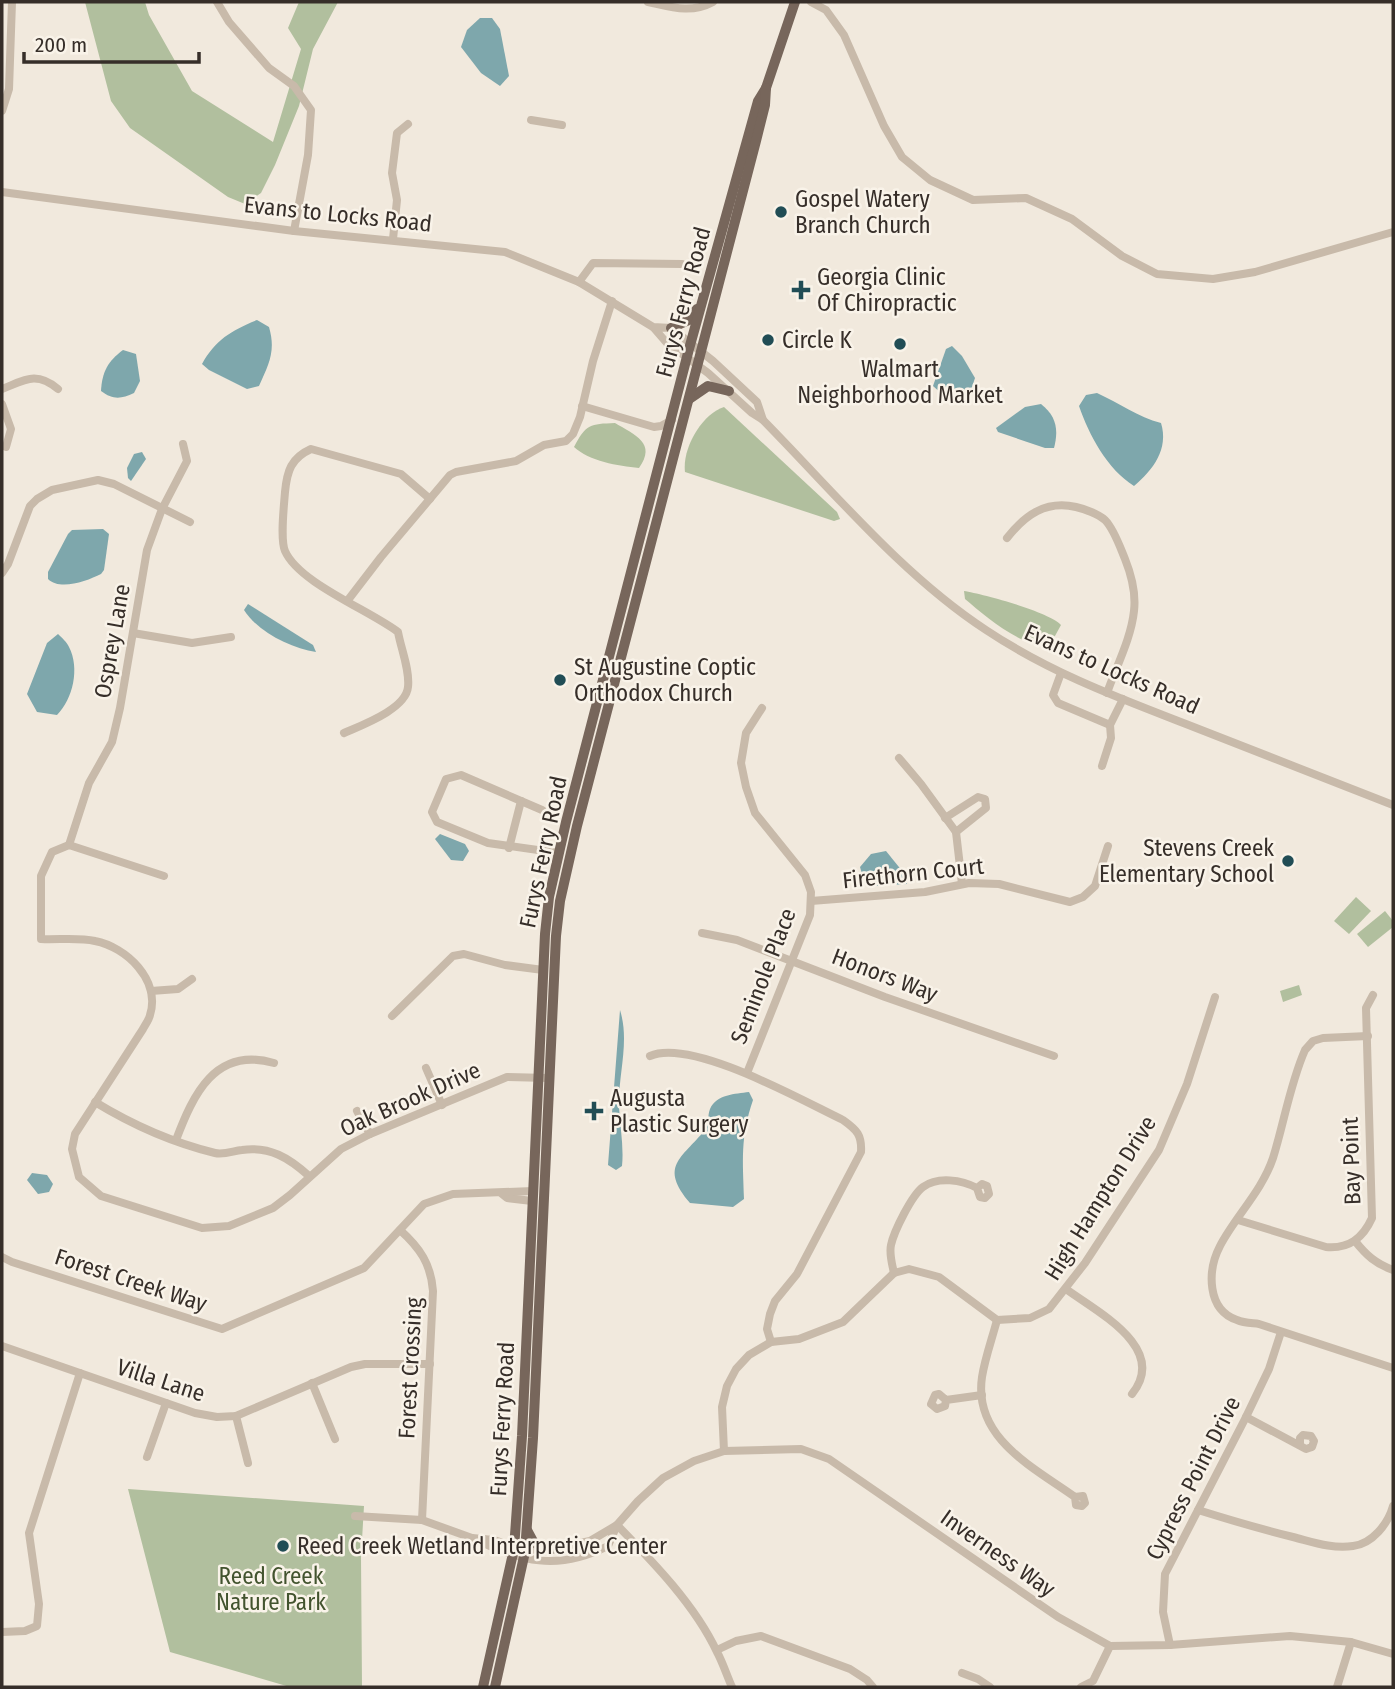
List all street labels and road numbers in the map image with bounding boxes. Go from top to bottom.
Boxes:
street label: Evans to Locks Road [243,190,433,238]
street label: Furys Ferry Road [649,224,717,380]
street label: Osprey Lane [88,582,136,700]
street label: Evans to Locks Road [1020,618,1204,720]
street label: Furys Ferry Road [513,773,573,931]
street label: Firethorn Court [841,852,986,894]
street label: Seminole Place [724,904,802,1048]
street label: Honors Way [828,942,942,1008]
street label: Oak Brook Drive [336,1056,484,1142]
street label: High Hampton Drive [1038,1111,1162,1285]
street label: Bay Point [1335,1116,1367,1205]
street label: Forest Creek Way [51,1242,211,1318]
street label: Forest Crossing [392,1296,428,1440]
street label: Furys Ferry Road [484,1341,520,1497]
street label: Villa Lane [113,1353,209,1407]
street label: Cypress Point Drive [1140,1392,1246,1564]
street label: Inverness Way [935,1503,1061,1603]

